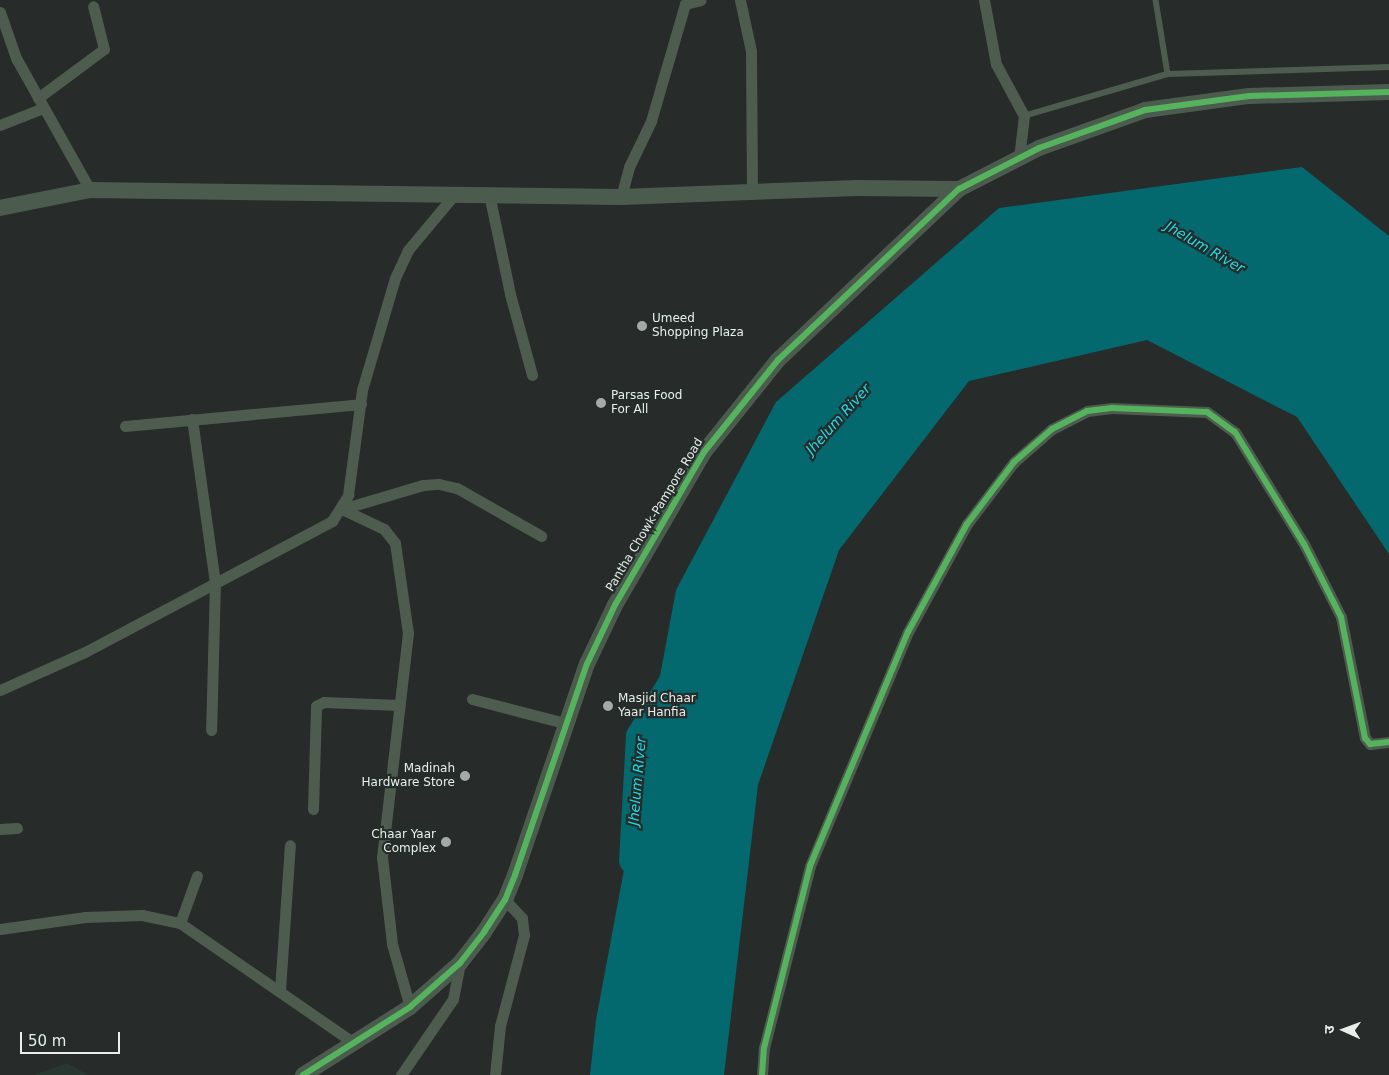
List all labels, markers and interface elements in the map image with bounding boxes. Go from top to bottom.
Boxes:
water label: Jhelum River [1162,218,1248,276]
place label: Umeed Shopping Plaza [652,312,744,340]
marker: Umeed Shopping Plaza [636,320,648,332]
water label: Jhelum River [802,380,874,458]
place label: Parsas Food For All [611,389,682,417]
marker: Parsas Food For All [595,397,607,409]
street label: Pantha Chowk-Pampore Road [603,436,707,594]
place label: Masjid Chaar Yaar Hanfia [618,692,696,720]
marker: Masjid Chaar Yaar Hanfia [602,700,614,712]
water label: Jhelum River [625,736,649,826]
place label: Madinah Hardware Store [362,762,455,790]
marker: Madinah Hardware Store [459,770,471,782]
place label: Chaar Yaar Complex [371,828,436,856]
marker: Chaar Yaar Complex [440,836,452,848]
north arrow [1319,1005,1369,1055]
scale bar [22,1022,122,1054]
text: उ [1321,1025,1337,1034]
text: 50 m [28,1032,66,1050]

